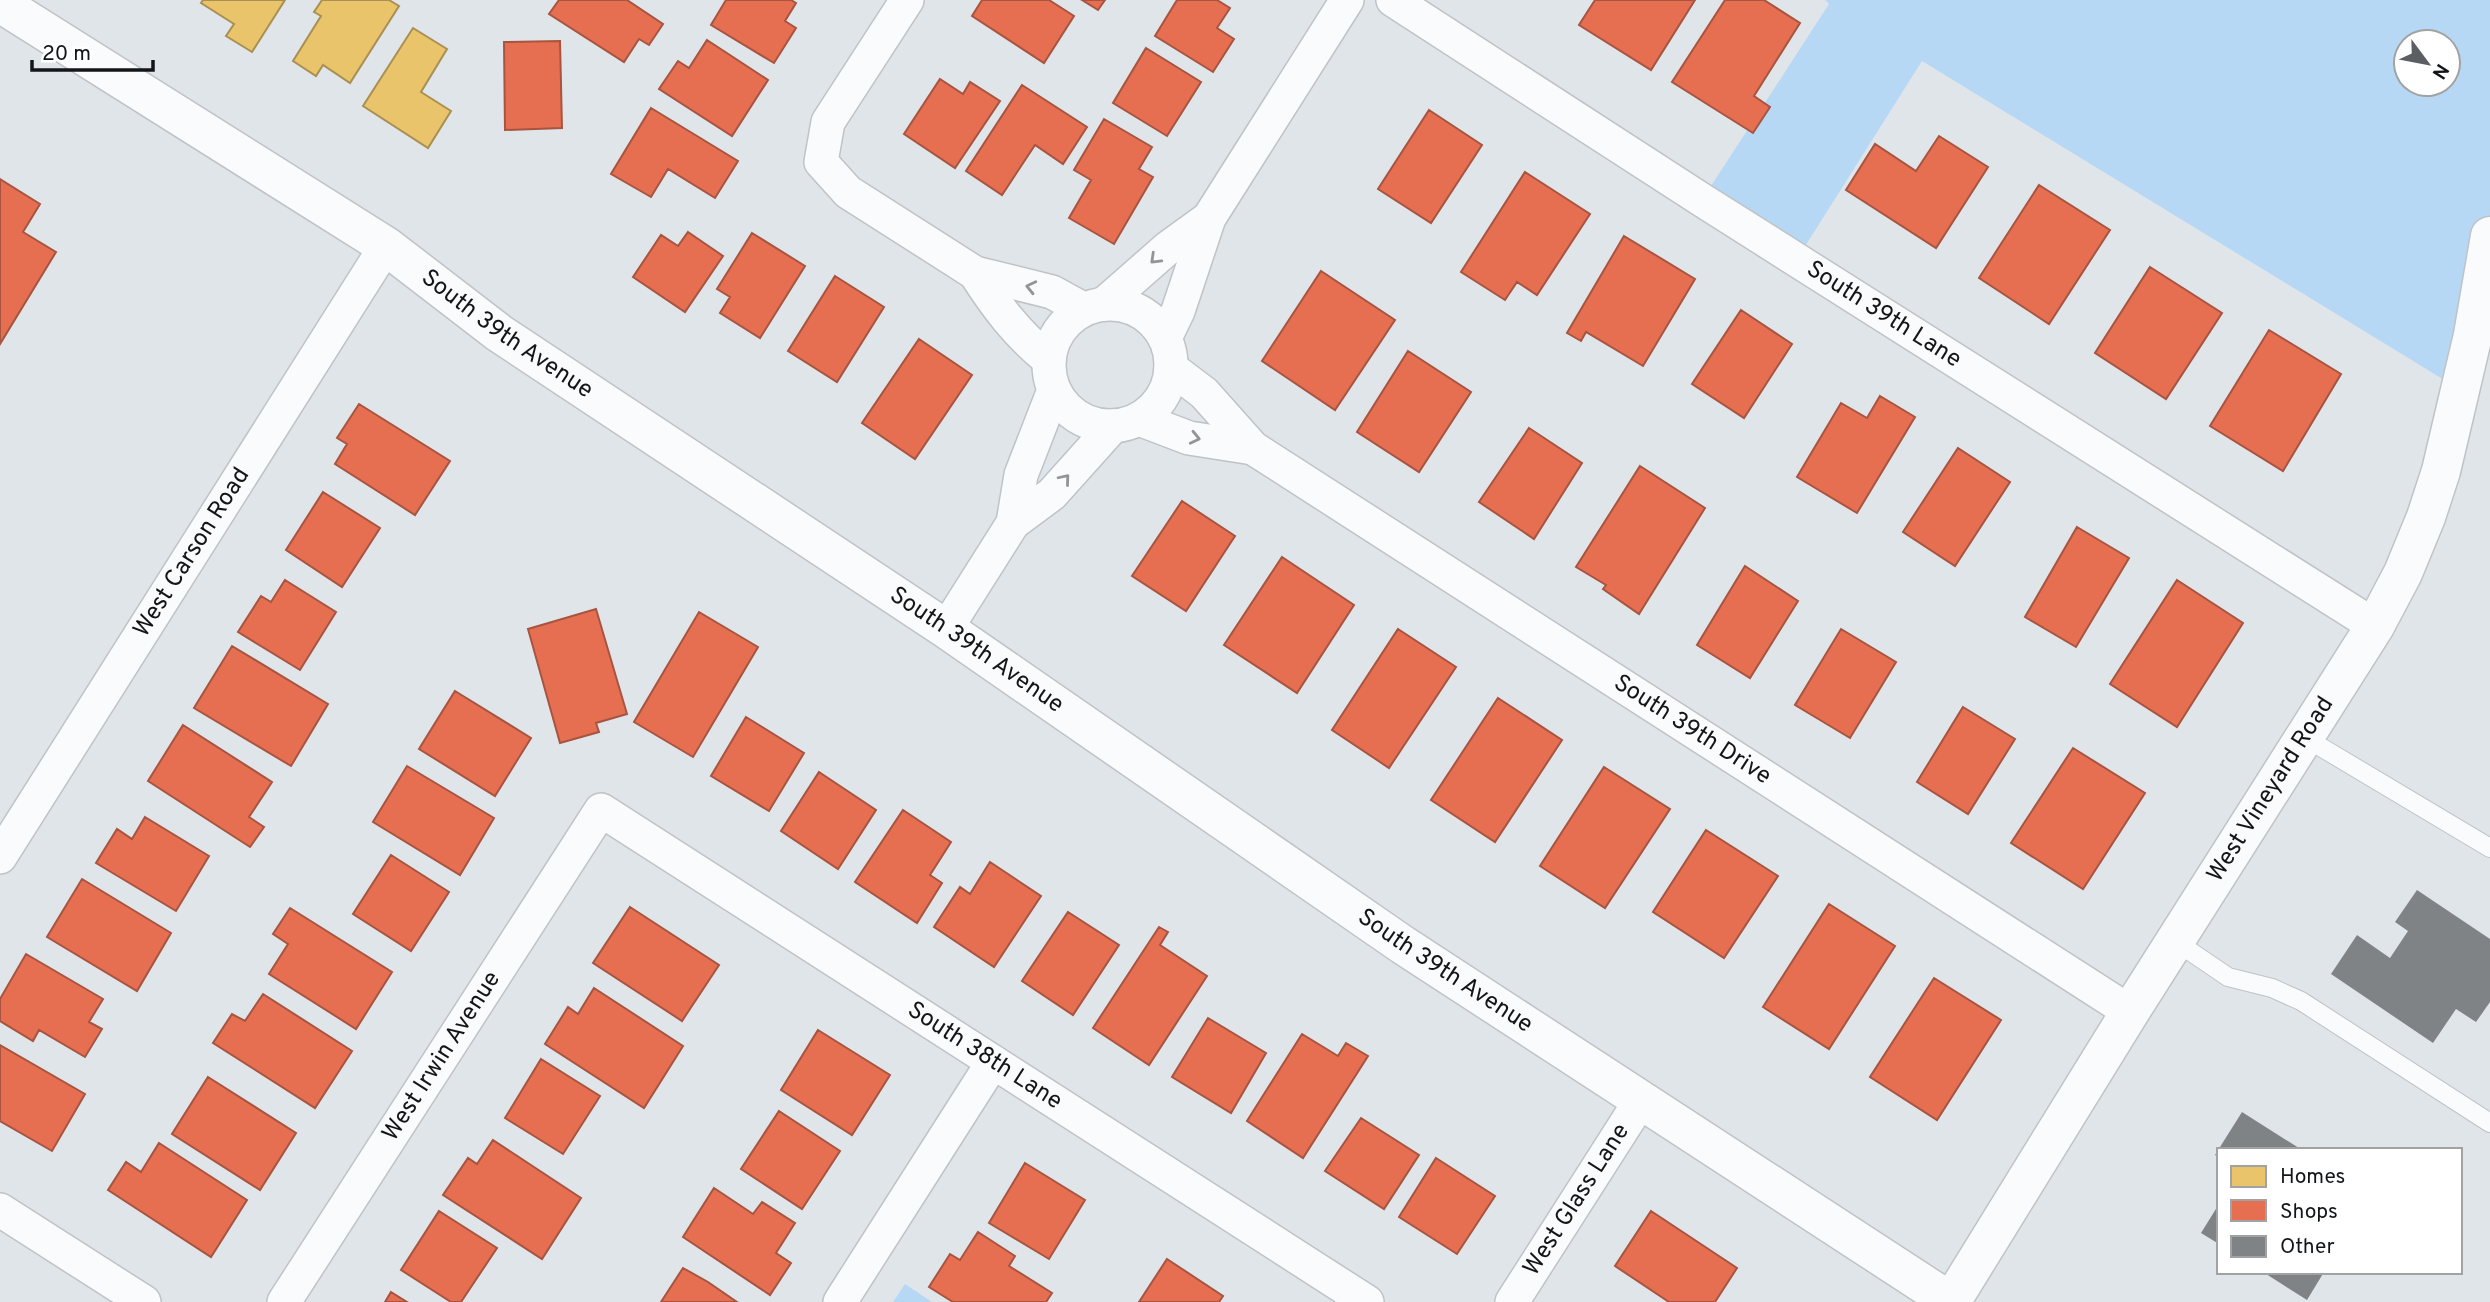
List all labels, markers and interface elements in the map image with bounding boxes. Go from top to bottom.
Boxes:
scale bar [32,28,152,72]
north arrow [2392,28,2462,98]
text: 20 m [42,41,91,68]
text: N [2426,59,2454,83]
one-way arrow [1150,251,1163,264]
street label: South 39th Lane [1800,255,1967,375]
street label: South 39th Avenue [415,263,598,406]
one-way arrow [1025,281,1037,295]
one-way arrow [1189,430,1201,444]
street label: West Carson Road [128,462,257,643]
one-way arrow [1057,475,1069,488]
street label: South 39th Avenue [884,581,1069,720]
street label: South 39th Drive [1608,669,1776,792]
street label: West Vineyard Road [2201,691,2341,888]
street label: South 39th Avenue [1351,903,1538,1040]
street label: West Irwin Avenue [376,966,508,1147]
street label: South 38th Lane [901,996,1068,1117]
street label: West Glass Lane [1517,1118,1637,1282]
legend [2217,1148,2462,1274]
text: Homes [2280,1164,2345,1191]
text: Shops [2280,1199,2338,1226]
text: Other [2280,1234,2335,1261]

